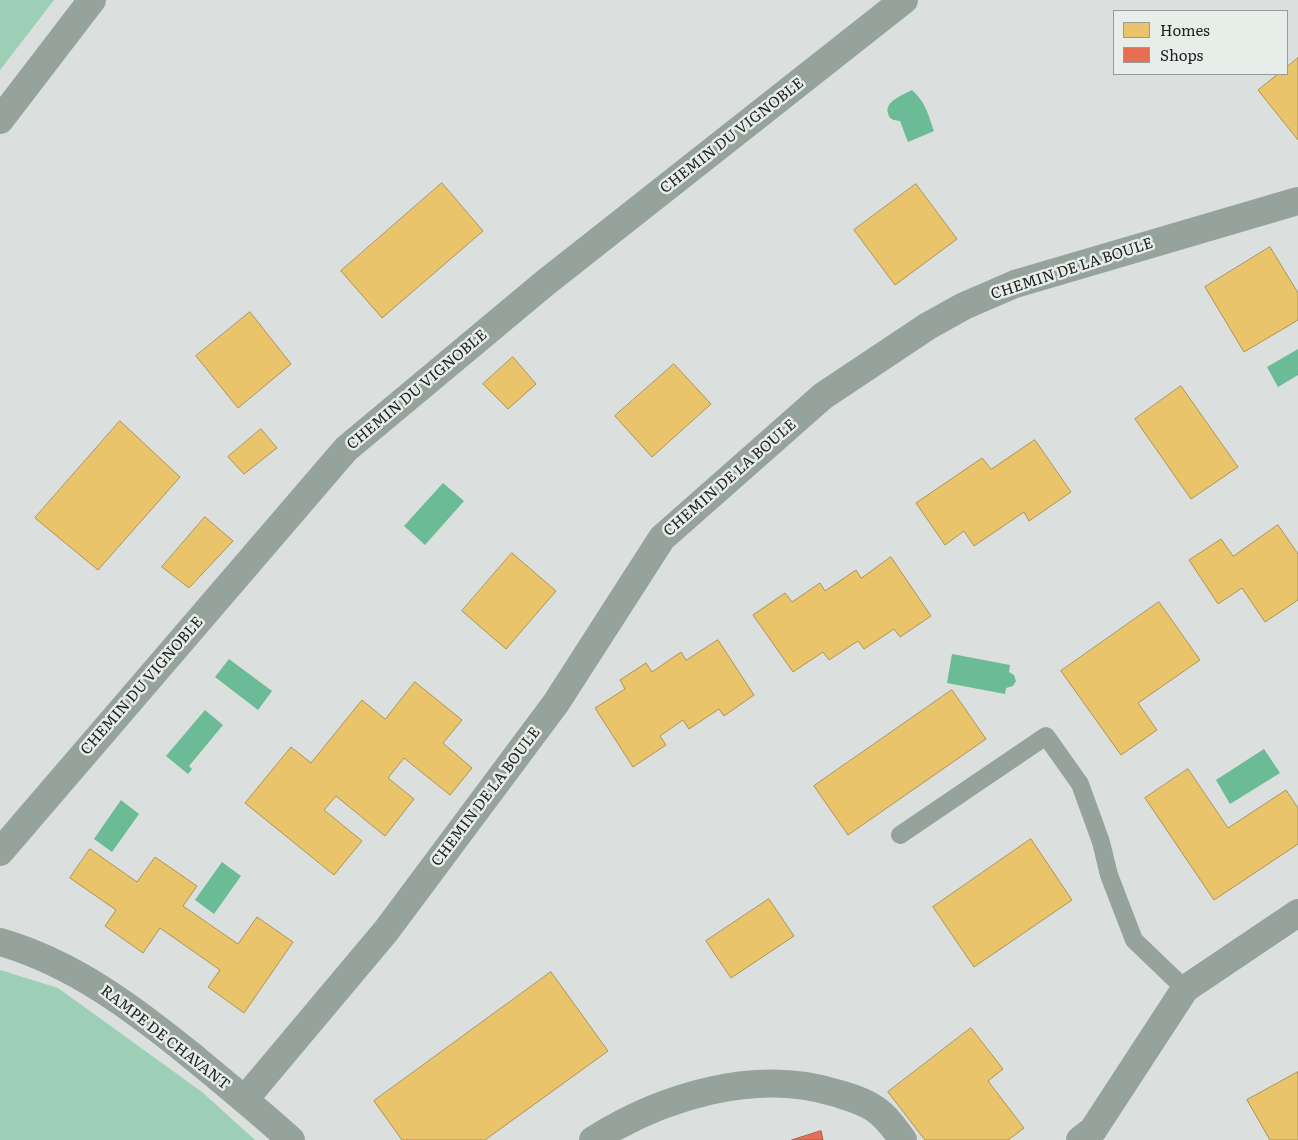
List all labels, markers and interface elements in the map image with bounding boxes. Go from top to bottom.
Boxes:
legend [1113,10,1288,75]
text: Homes [1160,18,1210,41]
text: Shops [1160,43,1203,66]
street label: CHEMIN DU VIGNOBLE [657,74,807,198]
street label: CHEMIN DE LA BOULE [989,234,1155,304]
street label: CHEMIN DU VIGNOBLE [343,326,491,454]
street label: CHEMIN DE LA BOULE [660,416,800,540]
street label: CHEMIN DU VIGNOBLE [77,613,207,759]
street label: CHEMIN DE LA BOULE [428,724,544,870]
street label: RAMPE DE CHAVANT [97,982,233,1094]

